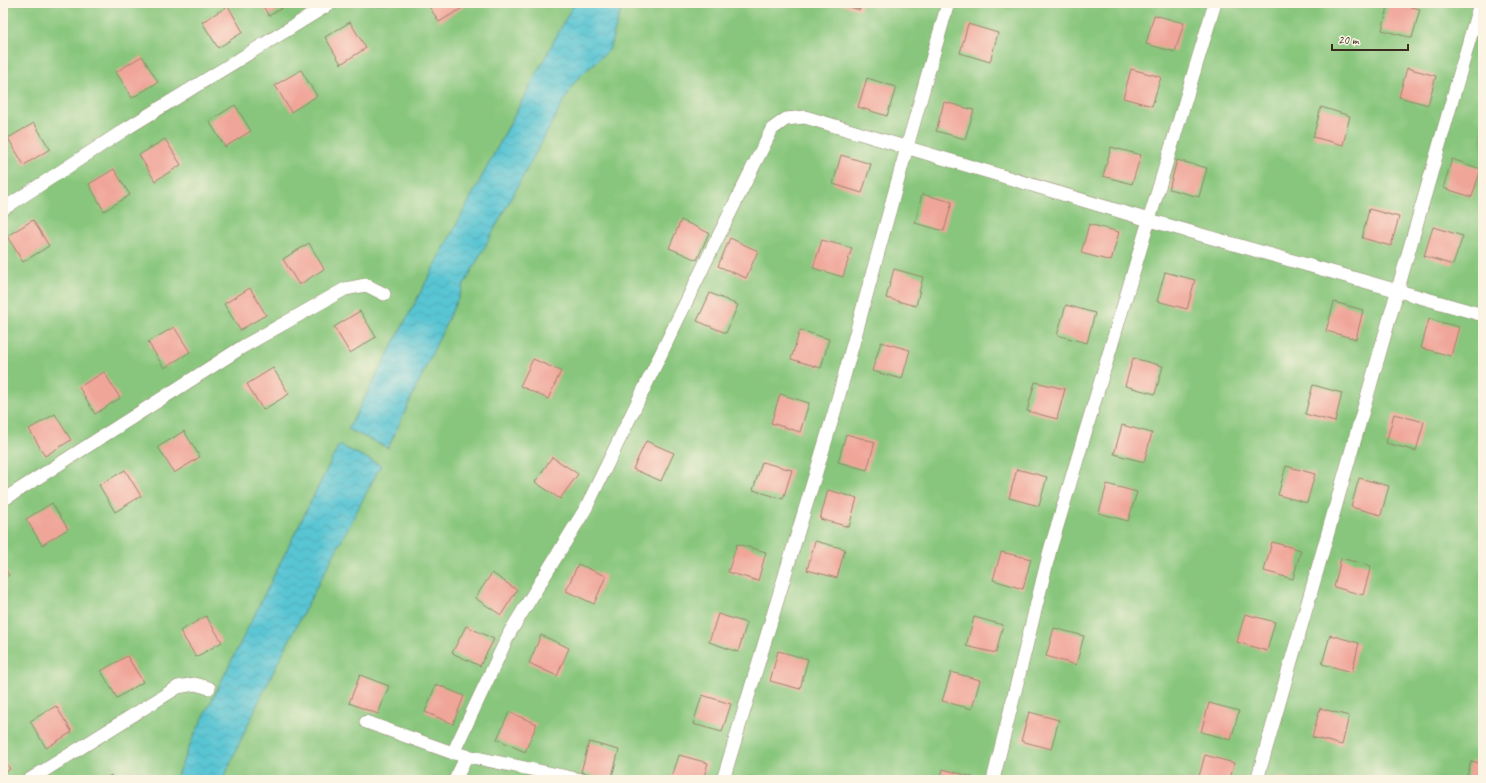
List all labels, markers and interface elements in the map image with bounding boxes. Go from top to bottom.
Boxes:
scale bar [1332,26,1408,52]
text: 20 m [1338,32,1360,48]

